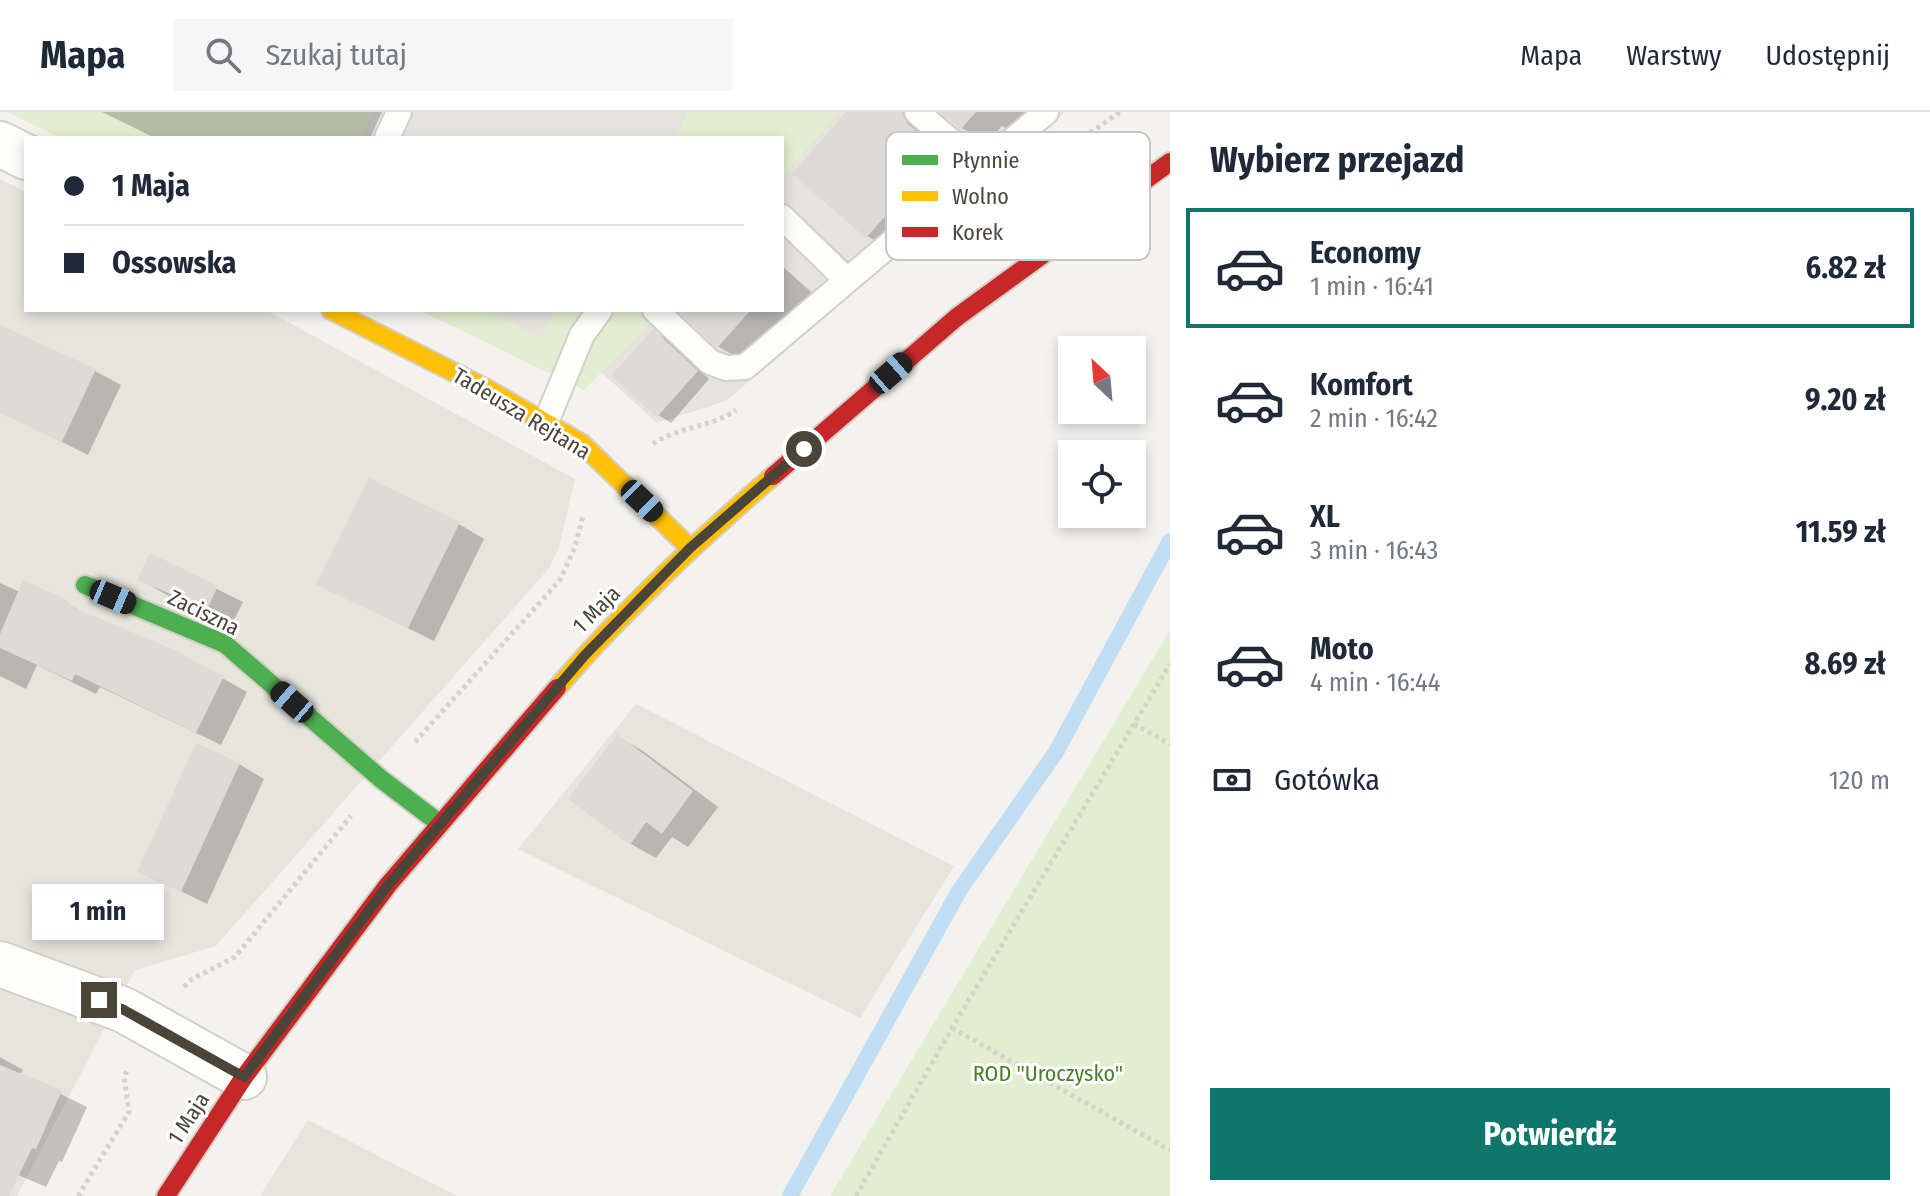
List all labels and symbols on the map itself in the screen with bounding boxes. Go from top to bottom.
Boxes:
legend [886,132,1150,260]
text: Płynnie [952,147,1019,174]
text: Wolno [952,183,1009,210]
text: Korek [952,219,1004,246]
north arrow [1058,336,1146,424]
car [865,348,917,398]
street label: Tadeusza Rejtana [448,362,596,465]
route start [786,431,822,467]
car [616,476,668,526]
car [86,577,140,617]
street label: 1 Maja [567,580,626,639]
street label: Zaciszna [164,584,244,641]
car [266,677,318,727]
callout: 1 min [33,884,165,940]
route end [81,982,117,1018]
park label: ROD "Uroczysko" [973,1060,1123,1087]
street label: 1 Maja [162,1087,215,1149]

